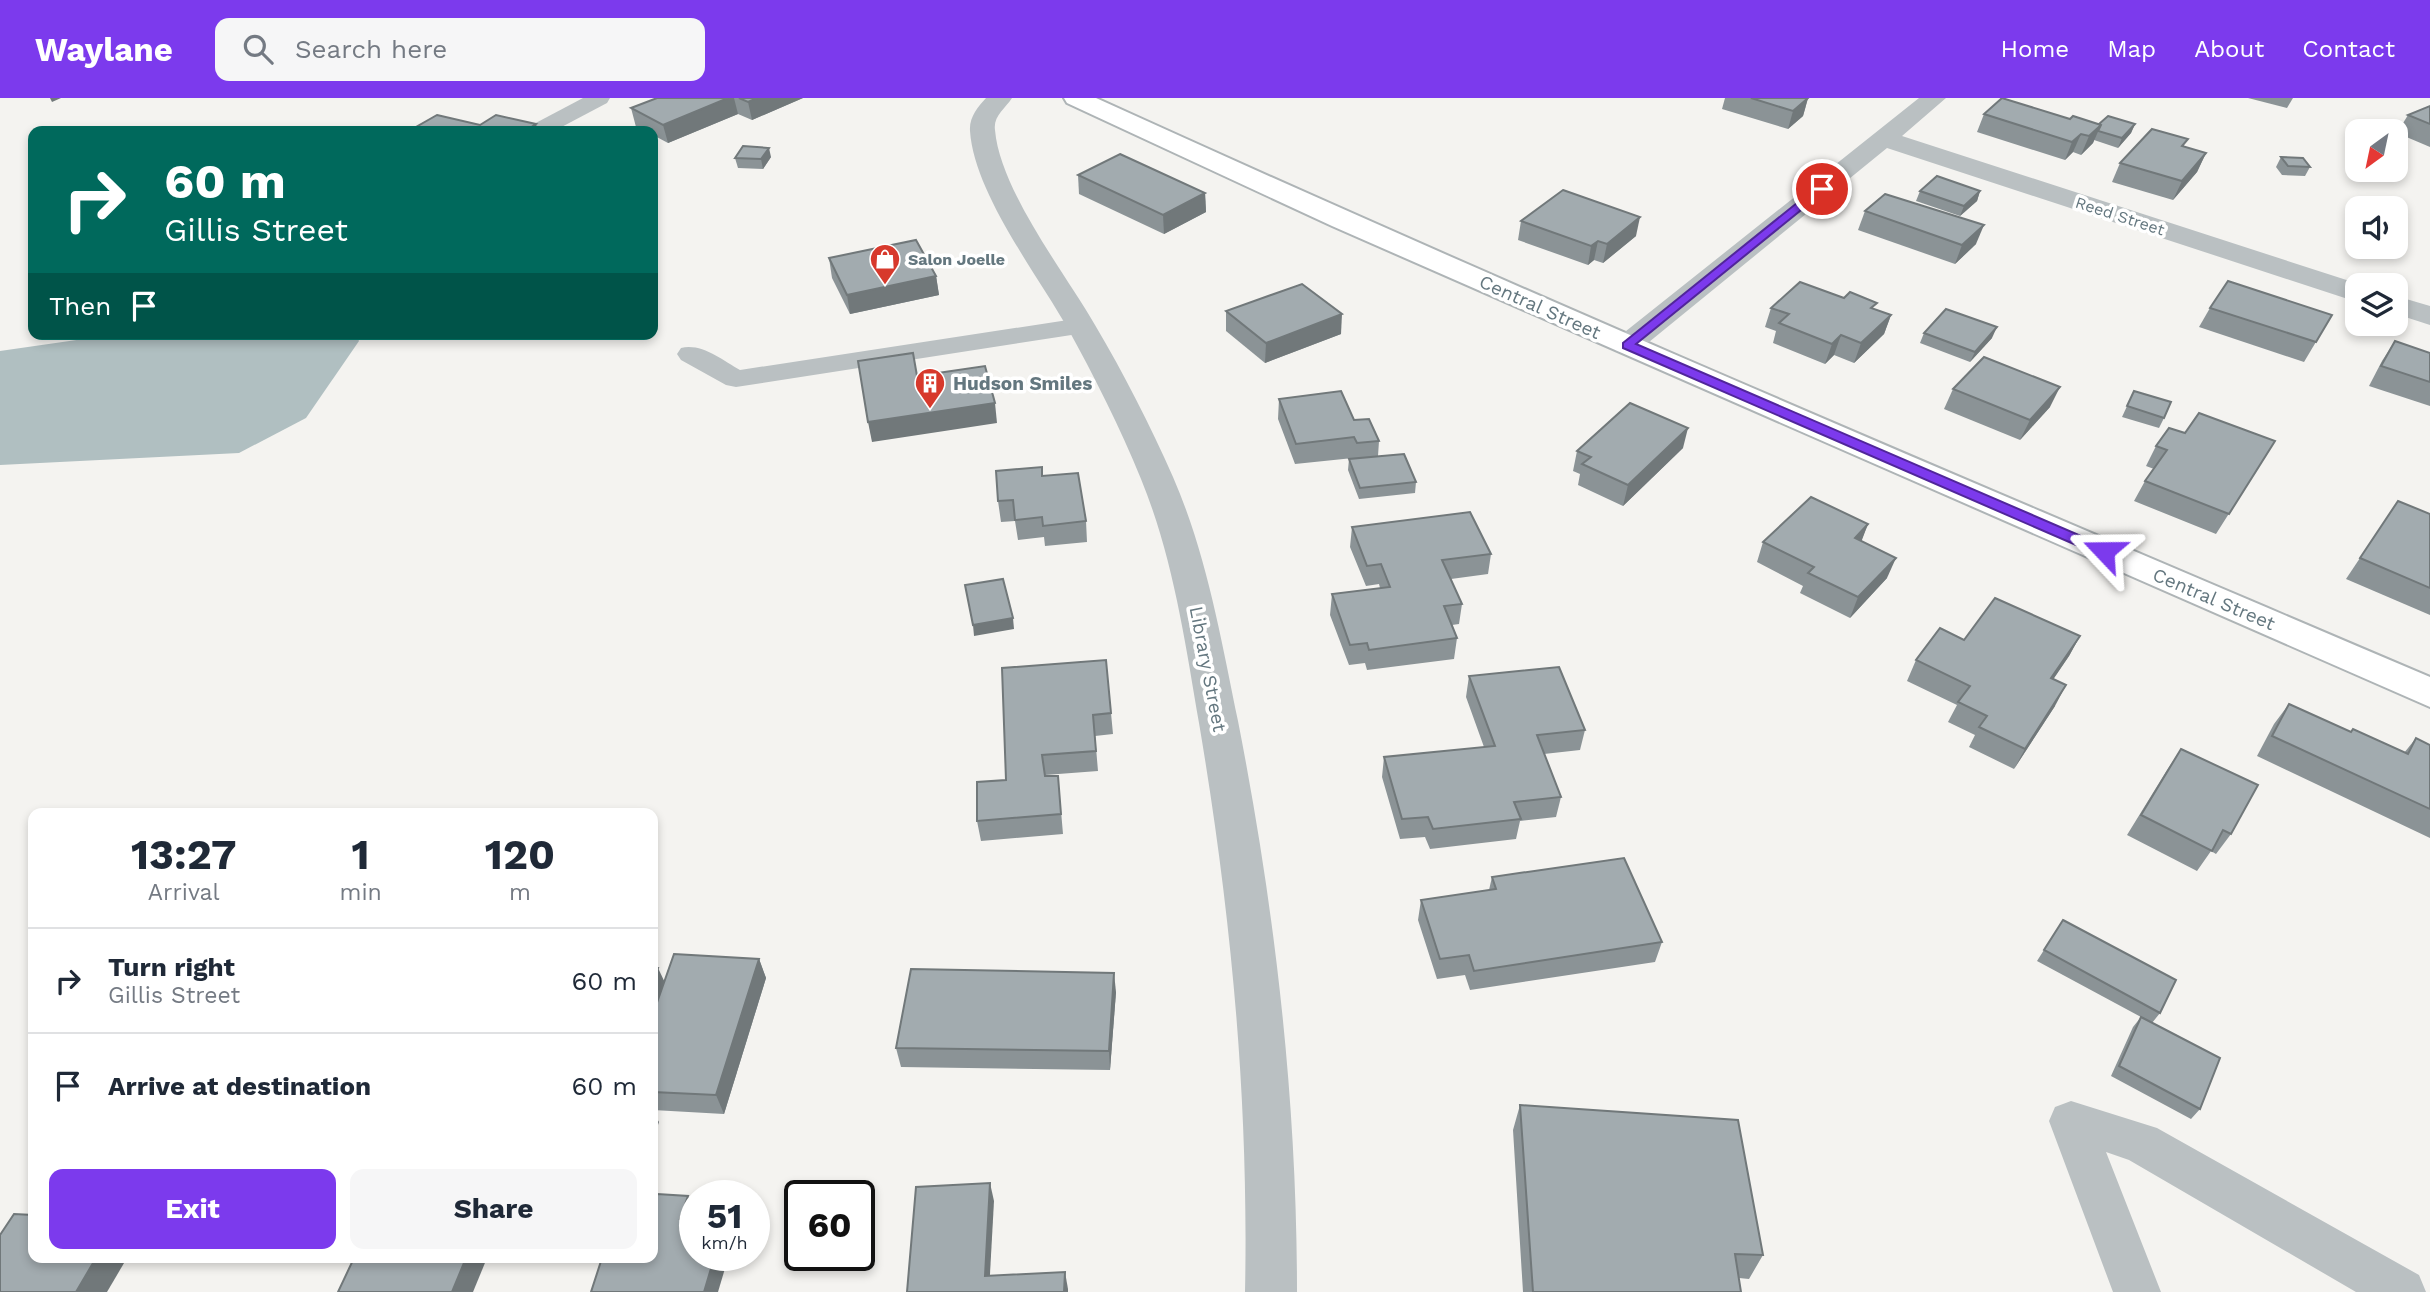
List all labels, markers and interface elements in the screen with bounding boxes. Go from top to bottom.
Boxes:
search box [215,18,705,81]
text: Waylane [35,30,173,69]
icon: search [239,30,277,68]
text: Search here [295,34,447,64]
text: Home [2001,35,2069,63]
text: Map [2107,35,2156,63]
text: About [2194,35,2264,63]
text: Contact [2302,35,2395,63]
north arrow [2345,119,2408,182]
map controls [2345,119,2408,336]
text: 60 m [164,152,286,210]
icon: right [49,154,140,245]
pin [1792,159,1852,219]
icon: arrive [1803,170,1841,208]
street label: Reed Street [2073,193,2167,239]
button: sound [2345,196,2408,259]
text: Gillis Street [164,211,348,249]
shop icon: Salon Joelle [868,242,902,286]
place label: Salon Joelle [908,250,1005,269]
street label: Central Street [1476,270,1604,344]
button: layers [2345,273,2408,336]
icon: arrive [125,287,163,325]
text: Then [49,291,111,321]
building icon: Hudson Smiles [913,366,947,410]
place label: Hudson Smiles [953,372,1092,395]
position arrow [2067,514,2141,588]
street label: Central Street [2149,563,2279,635]
street label: Library Street [1185,604,1231,734]
text: 13:27 [131,830,237,879]
text: 1 [352,830,370,879]
text: 120 [485,830,555,879]
text: Arrival [148,879,220,906]
text: min [340,879,382,906]
text: m [509,879,531,906]
text: Turn right [108,952,235,982]
icon: right [49,962,87,1000]
text: 60 m [571,966,637,996]
text: Gillis Street [108,982,240,1009]
icon: arrive [49,1067,87,1105]
text: Arrive at destination [108,1071,371,1101]
text: 60 m [571,1071,637,1101]
button: Exit [49,1169,336,1249]
button: Share [350,1169,637,1249]
speed limit sign: 60 [784,1180,875,1271]
text: 51 [707,1195,742,1237]
text: km/h [701,1232,748,1253]

